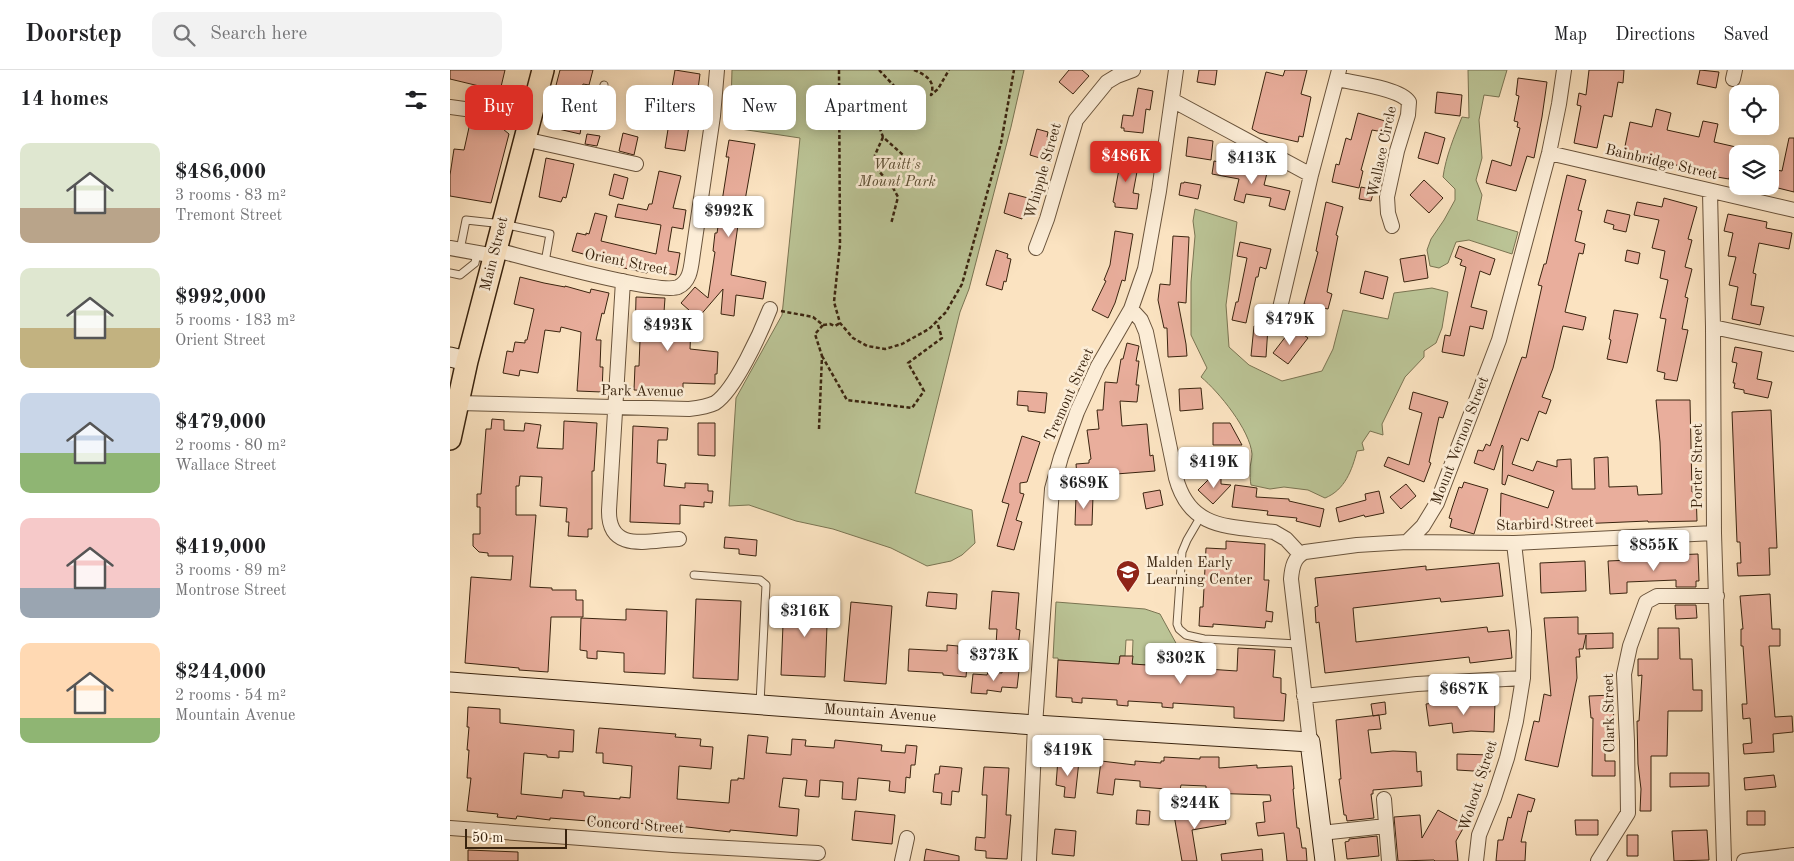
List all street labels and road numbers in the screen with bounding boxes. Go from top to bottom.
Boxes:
street label: Wallace Circle [1366,105,1400,199]
street label: Whipple Street [1023,122,1065,220]
street label: Bainbridge Street [1603,143,1719,183]
street label: Main Street [479,215,511,293]
street label: Orient Street [583,248,669,278]
street label: Tremont Street [1043,346,1097,444]
street label: Mount Vernon Street [1430,375,1492,507]
street label: Park Avenue [601,384,684,400]
street label: Porter Street [1691,423,1706,509]
street label: Starbird Street [1496,516,1594,534]
street label: Clark Street [1602,673,1618,753]
street label: Mountain Avenue [823,703,937,725]
street label: Wolcott Street [1457,739,1501,833]
street label: Concord Street [586,815,684,837]

